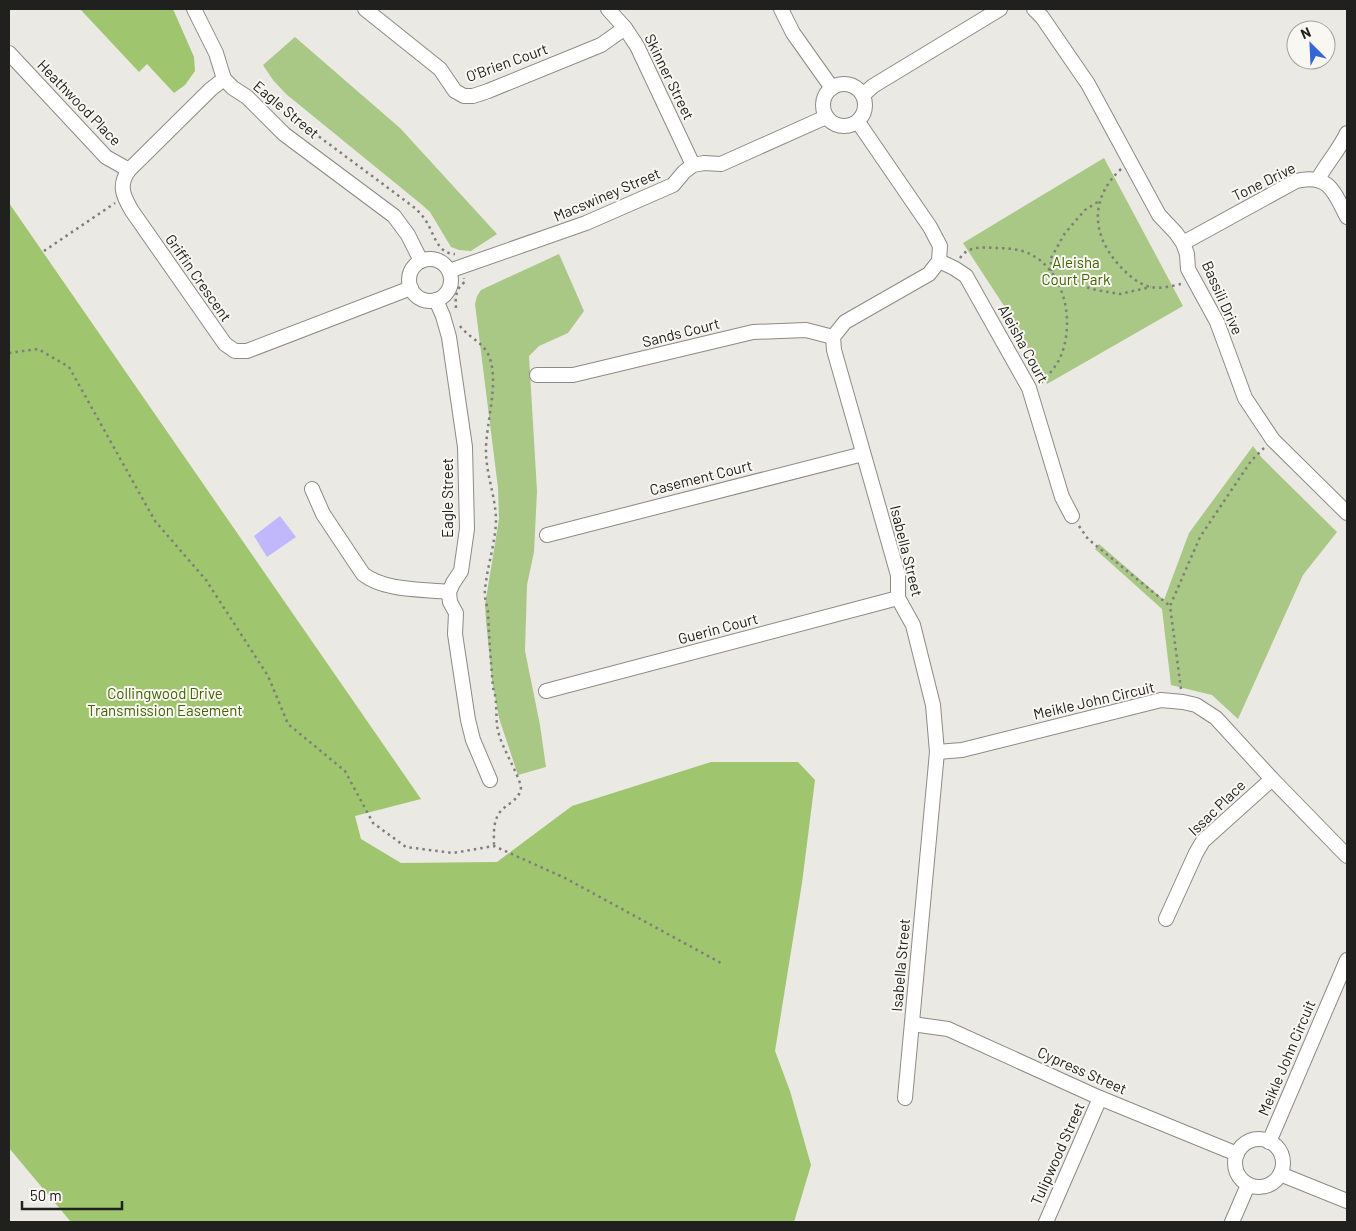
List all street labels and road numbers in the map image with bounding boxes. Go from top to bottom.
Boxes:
street label: Skinner Street [641,31,698,123]
street label: O'Brien Court [463,39,550,85]
street label: Heathwood Place [34,56,125,149]
street label: Eagle Street [250,77,323,142]
street label: Tone Drive [1229,158,1298,204]
street label: Macswiney Street [551,163,663,225]
street label: Griffin Crescent [162,230,236,325]
street label: Bassili Drive [1199,258,1247,337]
street label: Aleisha Court [995,301,1053,386]
street label: Sands Court [640,314,721,350]
street label: Casement Court [648,456,754,498]
street label: Eagle Street [438,458,456,538]
street label: Isabella Street [887,503,927,598]
street label: Guerin Court [676,609,760,647]
street label: Meikle John Circuit [1031,677,1156,723]
street label: Issac Place [1184,776,1249,839]
street label: Isabella Street [887,918,913,1012]
street label: Meikle John Circuit [1254,997,1319,1118]
street label: Cypress Street [1035,1042,1130,1098]
street label: Tulipwood Street [1026,1100,1088,1208]

